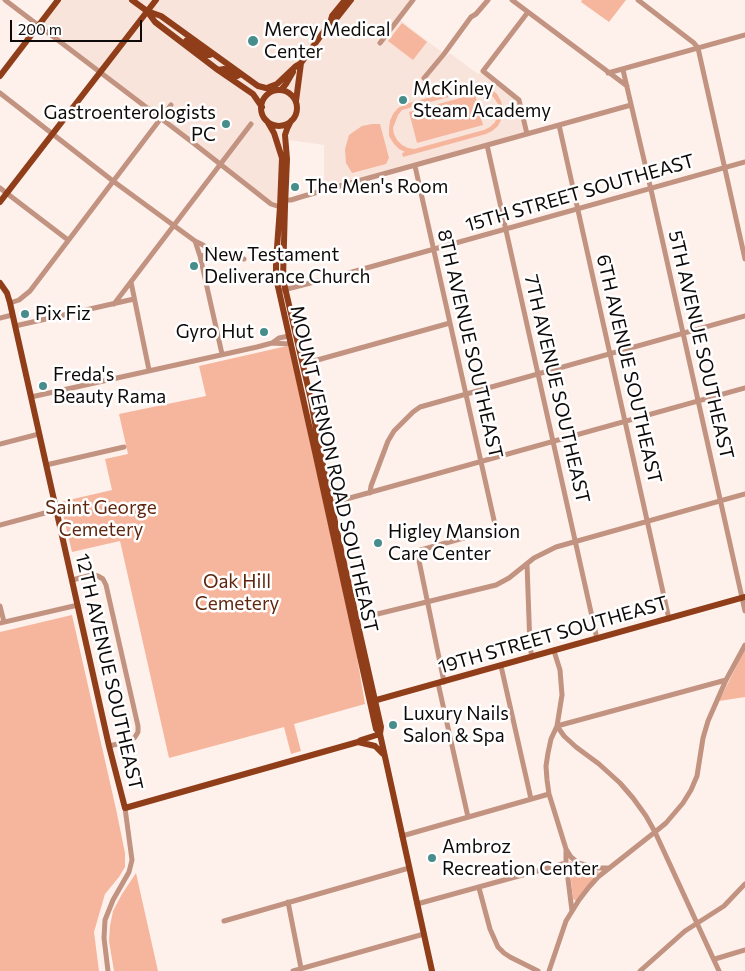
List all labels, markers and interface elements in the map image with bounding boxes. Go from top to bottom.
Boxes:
scale bar [12,10,145,42]
place label: Mercy Medical Center [264,19,390,63]
text: 200 m [18,20,62,38]
marker: Mercy Medical Center [246,34,260,48]
place label: McKinley Steam Academy [413,78,551,122]
marker: McKinley Steam Academy [397,94,409,106]
place label: Gastroenterologists PC [44,102,216,146]
marker: Gastroenterologists PC [220,118,232,130]
street label: 15TH STREET SOUTHEAST [463,149,697,237]
place label: The Men's Room [305,176,448,198]
marker: The Men's Room [289,181,301,193]
street label: 8TH AVENUE SOUTHEAST [433,227,507,461]
street label: 5TH AVENUE SOUTHEAST [664,228,738,462]
place label: New Testament Deliverance Church [204,244,370,288]
street label: 6TH AVENUE SOUTHEAST [592,252,666,486]
marker: New Testament Deliverance Church [188,260,200,272]
street label: 7TH AVENUE SOUTHEAST [520,273,594,505]
place label: Pix Fiz [35,303,91,325]
street label: MOUNT VERNON ROAD SOUTHEAST [285,303,383,635]
marker: Pix Fiz [19,308,31,320]
place label: Gyro Hut [176,321,254,343]
marker: Gyro Hut [258,326,270,338]
place label: Freda's Beauty Rama [53,364,166,408]
marker: Freda's Beauty Rama [37,380,49,392]
park label: Saint George Cemetery [45,497,157,541]
place label: Higley Mansion Care Center [388,521,520,565]
marker: Higley Mansion Care Center [372,537,384,549]
street label: 12TH AVENUE SOUTHEAST [71,551,147,793]
park label: Oak Hill Cemetery [195,571,279,615]
street label: 19TH STREET SOUTHEAST [436,591,670,679]
place label: Luxury Nails Salon & Spa [403,703,509,747]
marker: Luxury Nails Salon & Spa [387,719,399,731]
place label: Ambroz Recreation Center [442,836,598,880]
marker: Ambroz Recreation Center [426,852,438,864]

